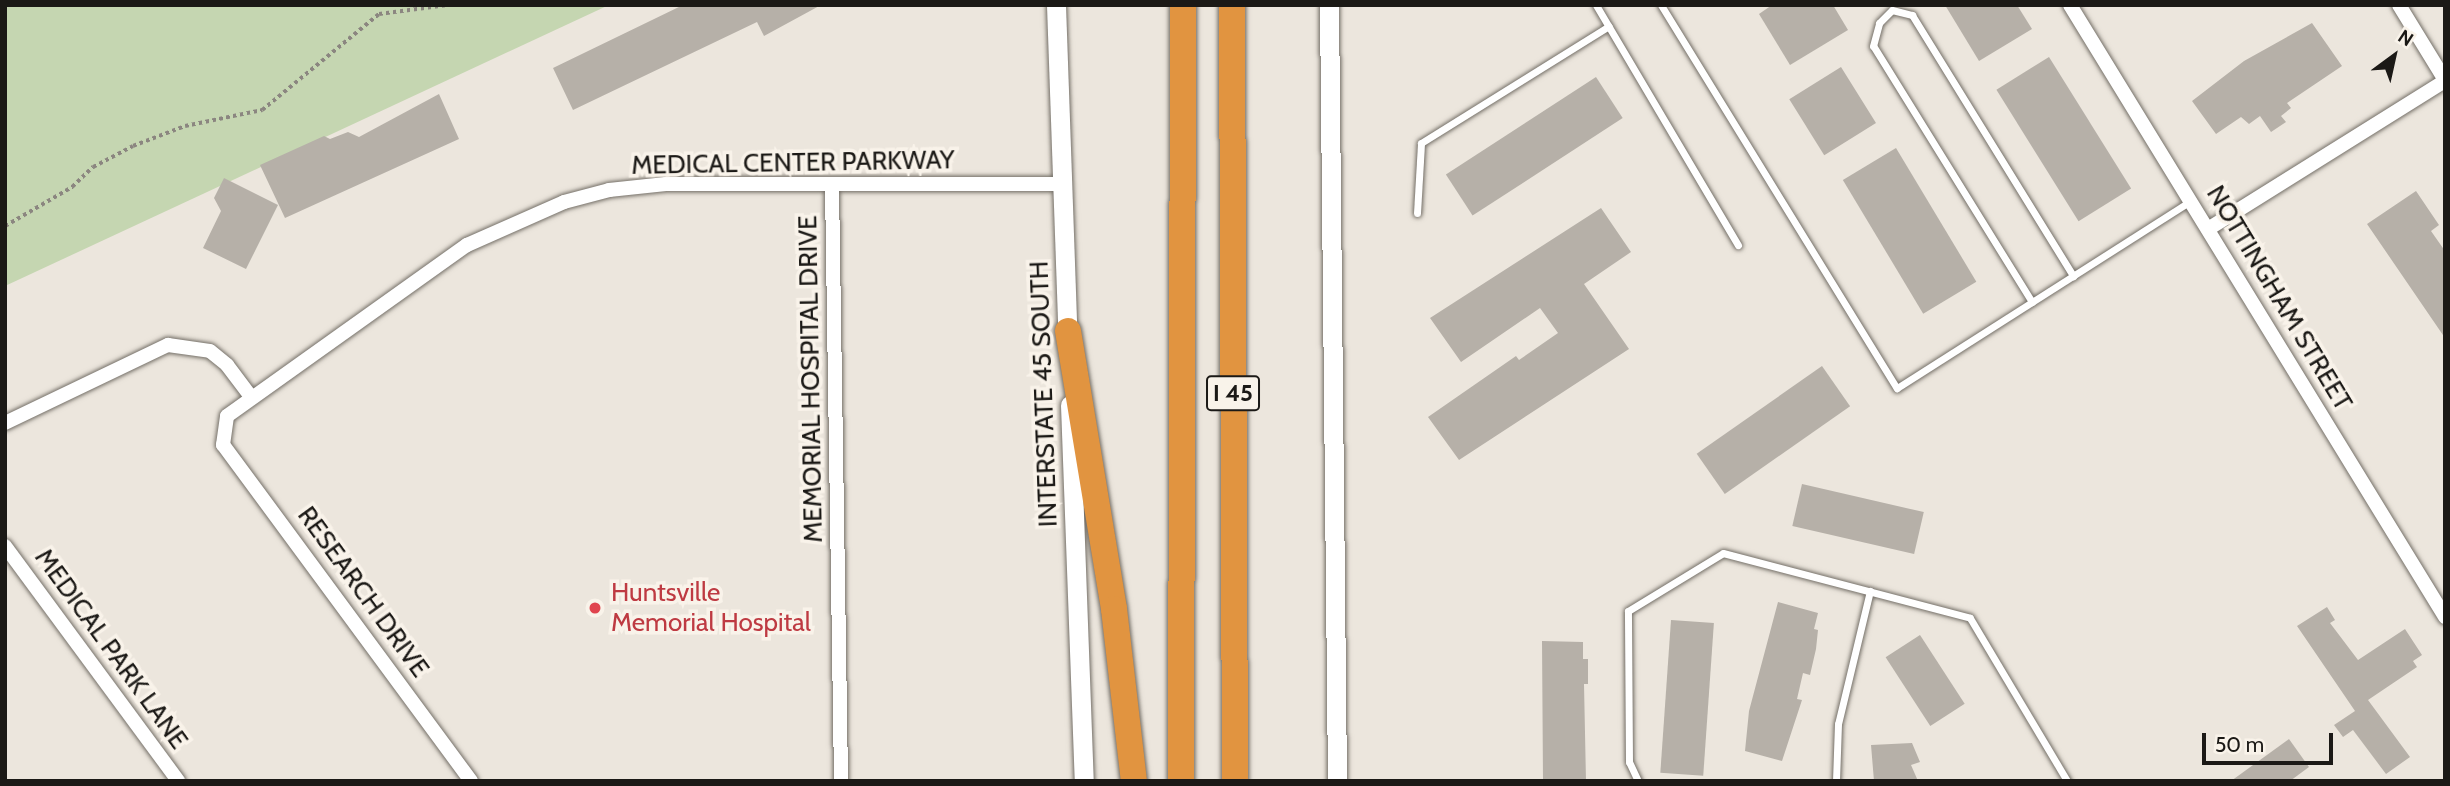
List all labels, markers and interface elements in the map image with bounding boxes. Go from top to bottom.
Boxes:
north arrow [2359,21,2429,91]
text: N [2394,25,2418,51]
street label: MEDICAL CENTER PARKWAY [631,145,955,181]
street label: NOTTINGHAM STREET [2200,180,2358,416]
street label: MEMORIAL HOSPITAL DRIVE [793,215,829,543]
street label: INTERSTATE 45 SOUTH [1024,260,1064,528]
road number: I 45 [1205,372,1261,414]
street label: RESEARCH DRIVE [291,501,435,683]
street label: MEDICAL PARK LANE [28,543,194,755]
place label: Huntsville Memorial Hospital [611,577,811,638]
marker: Huntsville Memorial Hospital [585,598,605,618]
scale bar [2205,720,2336,764]
text: 50 m [2215,732,2264,757]

